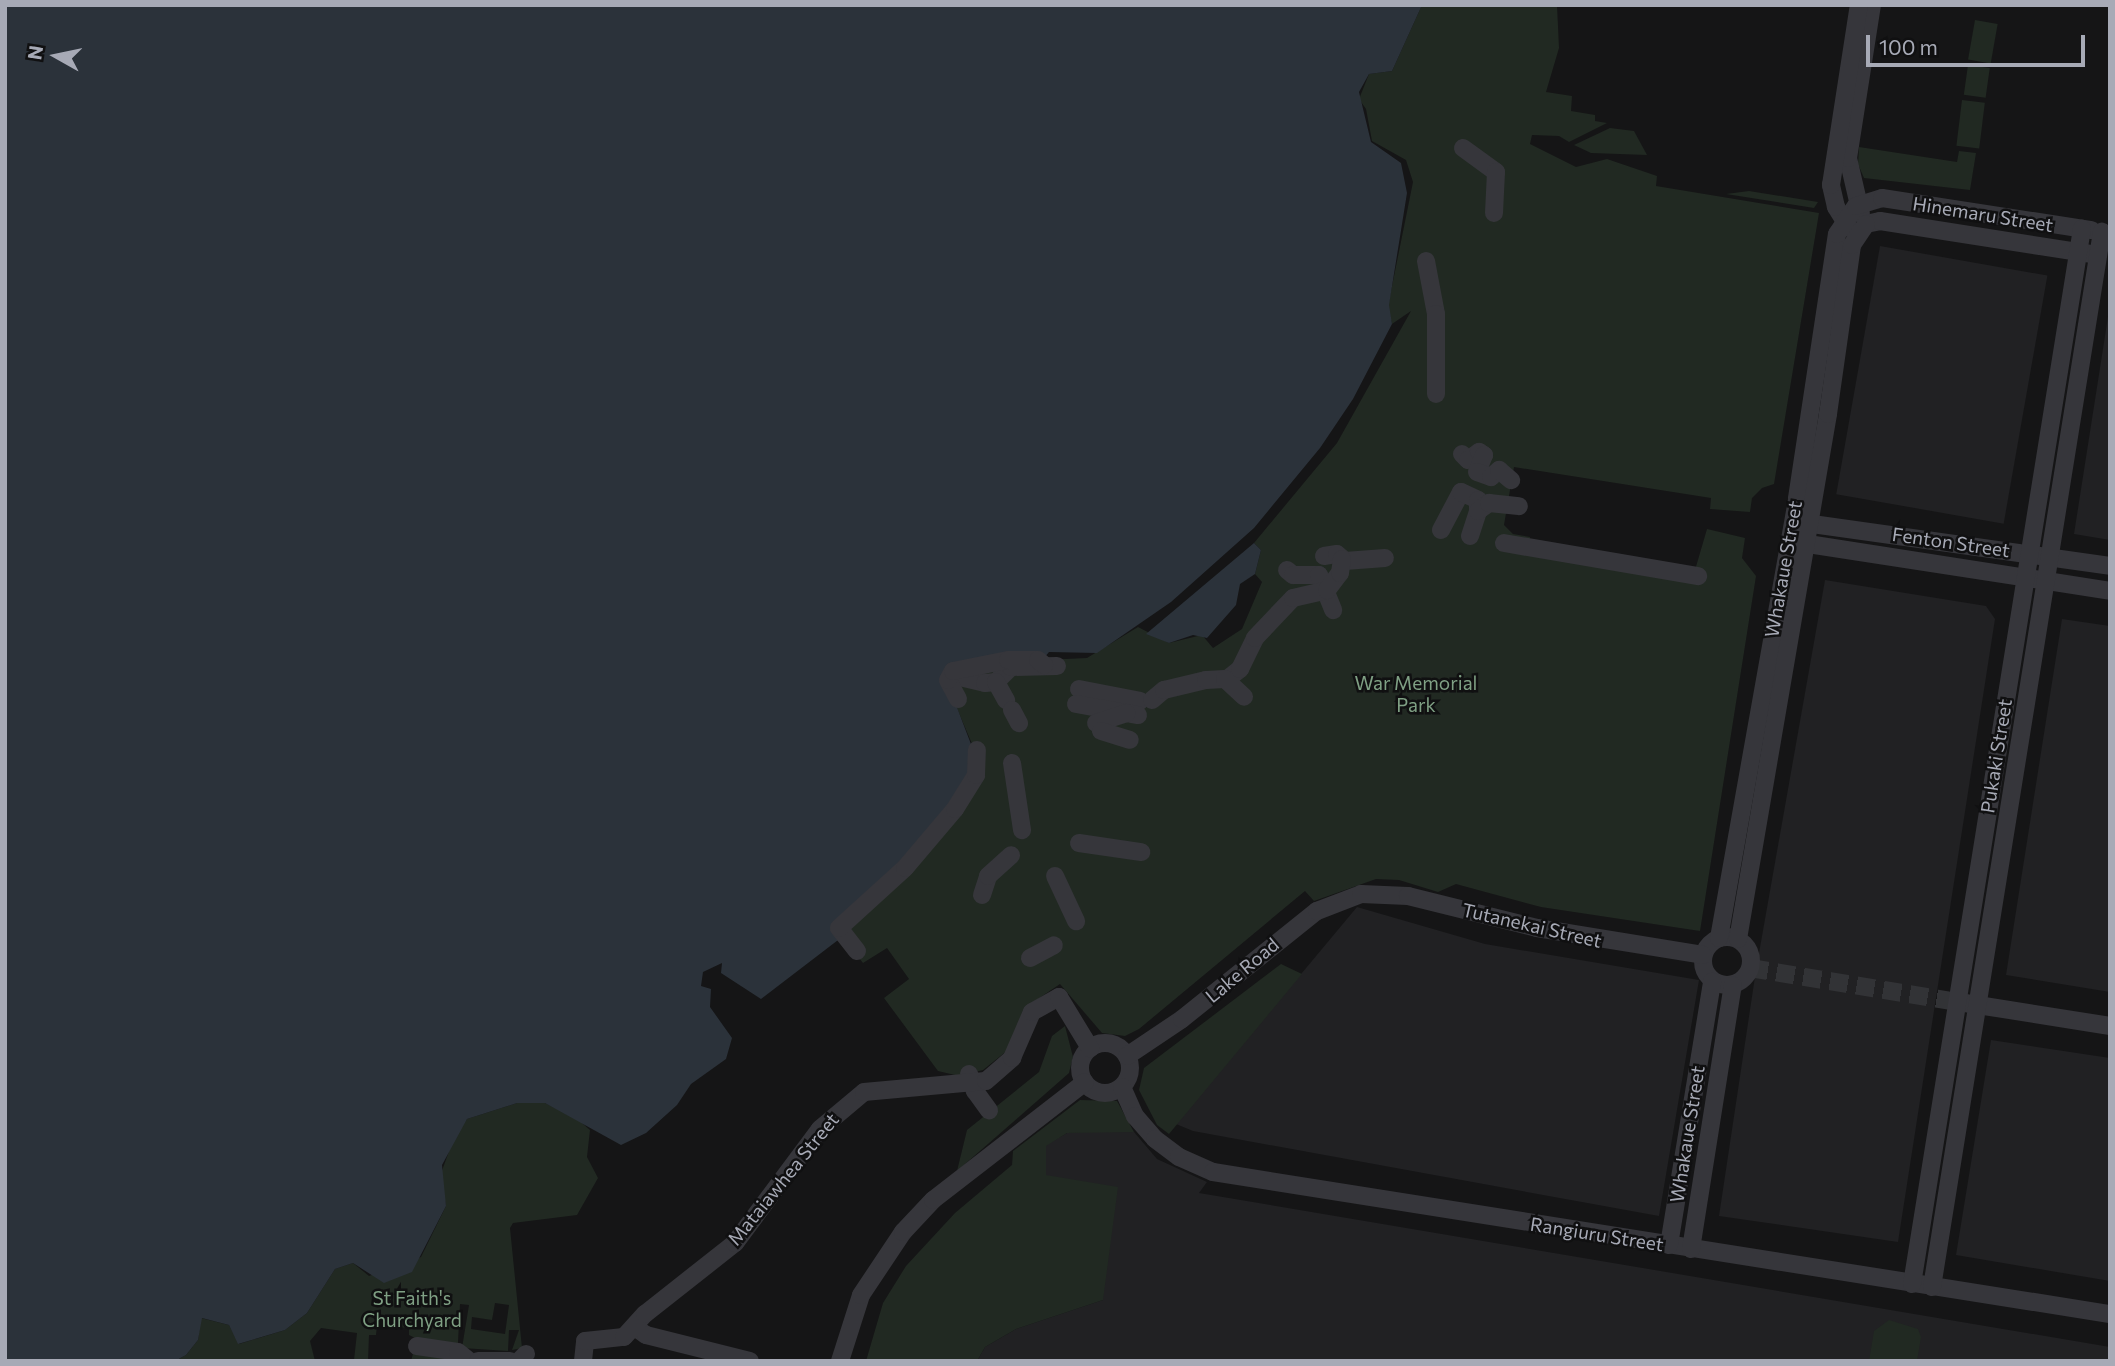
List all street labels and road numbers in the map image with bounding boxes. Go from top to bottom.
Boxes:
street label: Hinemaru Street [1911,192,2055,236]
street label: Whakaue Street [1760,499,1806,639]
street label: Fenton Street [1891,522,2011,562]
street label: Pukaki Street [1976,697,2016,815]
street label: Tutanekai Street [1460,898,1604,952]
street label: Lake Road [1201,933,1283,1007]
street label: Whakaue Street [1665,1064,1709,1204]
street label: Mataiawhea Street [723,1108,843,1250]
street label: Rangiuru Street [1529,1212,1665,1256]

